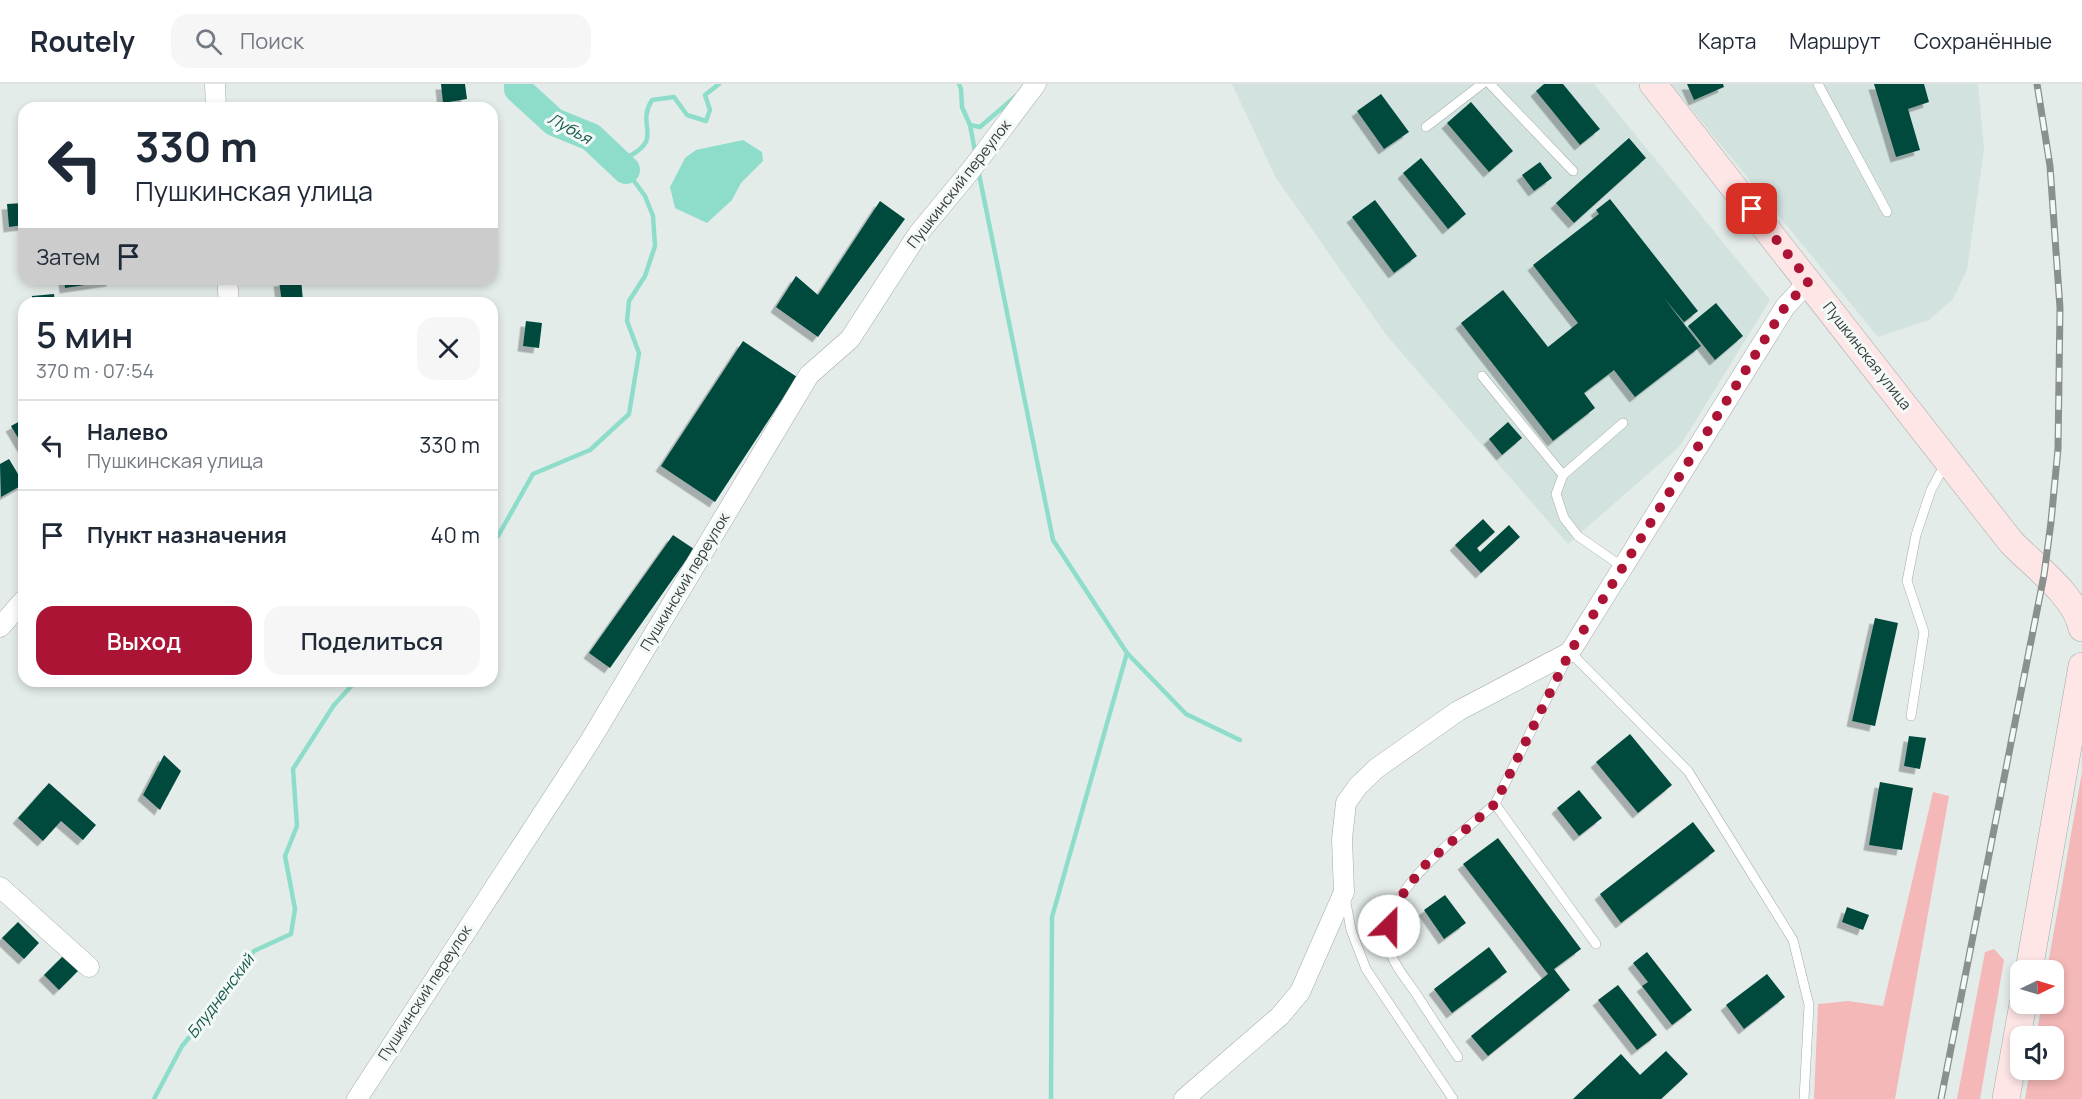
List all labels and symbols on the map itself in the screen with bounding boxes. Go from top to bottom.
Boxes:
water label: Лубья [544,107,597,149]
street label: Пушкинский переулок [902,115,1016,252]
pin [1726,183,1777,234]
street label: Пушкинская улица [1818,297,1916,414]
street label: Пушкинский переулок [635,508,734,655]
position arrow [1357,894,1421,958]
street label: Пушкинский переулок [373,920,477,1065]
water label: Блудненский [181,948,260,1042]
north arrow [2010,960,2064,1014]

